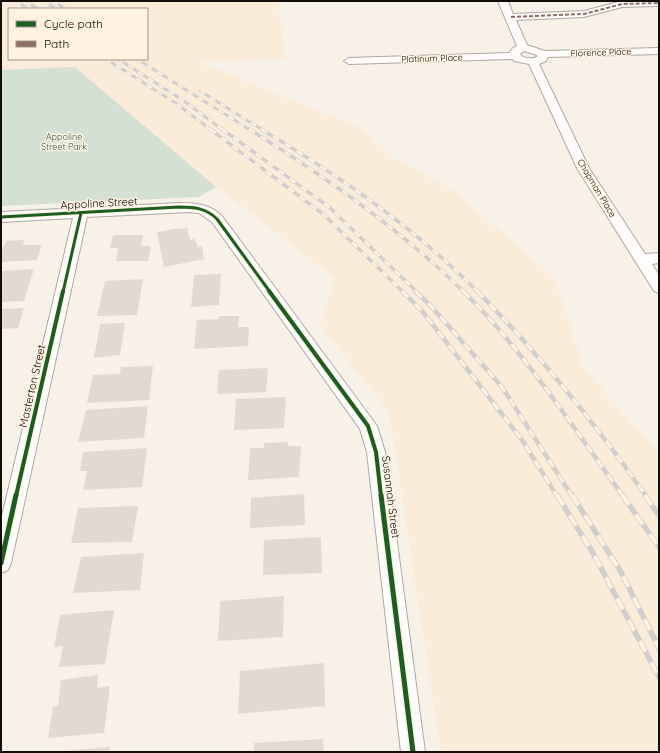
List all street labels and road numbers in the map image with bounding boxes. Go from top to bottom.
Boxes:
street label: Florence Place [570,45,632,59]
street label: Platinum Place [401,51,463,65]
street label: Chapman Place [575,157,619,219]
street label: Appoline Street [60,194,138,212]
street label: Masterton Street [16,343,48,429]
street label: Susannah Street [379,455,403,539]

